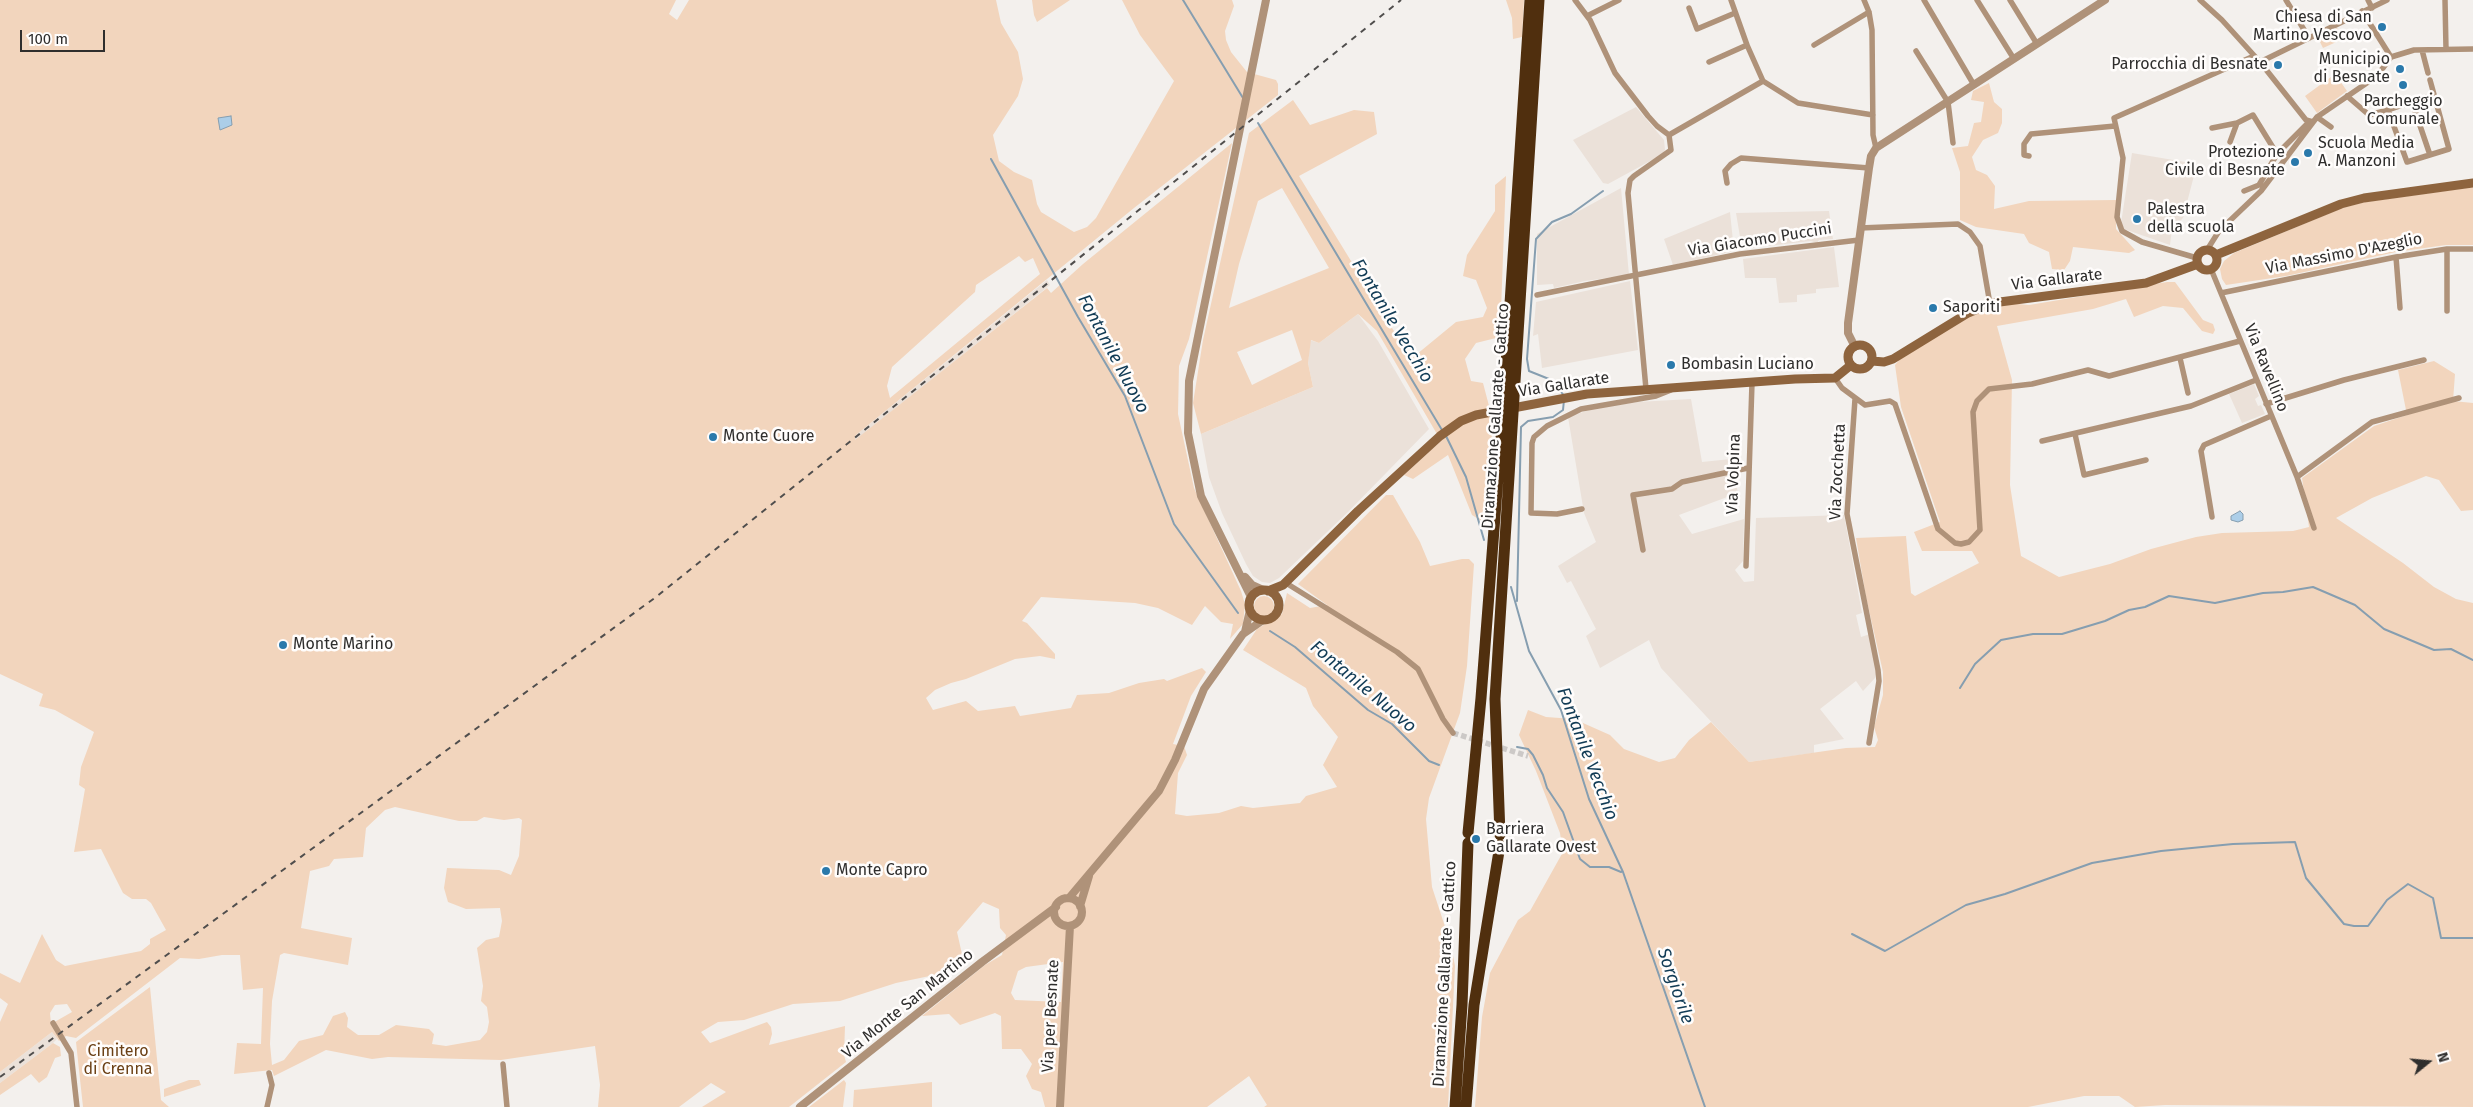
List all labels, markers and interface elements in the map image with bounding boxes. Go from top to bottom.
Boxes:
place label: Chiesa di San Martino Vescovo [2253,8,2372,46]
scale bar [22,20,108,52]
marker: Chiesa di San Martino Vescovo [2376,21,2388,33]
text: 100 m [28,30,68,48]
place label: Municipio di Besnate [2313,50,2390,88]
place label: Parrocchia di Besnate [2111,55,2268,75]
marker: Parrocchia di Besnate [2272,59,2284,71]
marker: Municipio di Besnate [2394,63,2406,75]
marker: Parcheggio Comunale [2397,79,2409,91]
place label: Parcheggio Comunale [2363,92,2443,130]
place label: Scuola Media A. Manzoni [2318,134,2414,172]
place label: Protezione Civile di Besnate [2165,143,2285,181]
marker: Scuola Media A. Manzoni [2302,147,2314,159]
marker: Protezione Civile di Besnate [2289,156,2301,168]
place label: Palestra della scuola [2147,200,2234,238]
marker: Palestra della scuola [2131,213,2143,225]
street label: Via Giacomo Puccini [1687,219,1833,261]
street label: Via Massimo D'Azeglio [2264,229,2424,279]
water label: Fontanile Vecchio [1346,255,1438,387]
street label: Via Gallarate [2010,265,2104,295]
water label: Fontanile Nuovo [1073,291,1153,417]
place label: Saporiti [1943,298,2000,318]
street label: Diramazione Gallarate - Gattico [1479,302,1513,530]
marker: Saporiti [1927,302,1939,314]
street label: Via Ravellino [2240,321,2292,415]
place label: Bombasin Luciano [1681,355,1814,375]
marker: Bombasin Luciano [1665,359,1677,371]
street label: Via Gallarate [1517,368,1611,402]
street label: Via Zocchetta [1826,423,1850,521]
place label: Monte Cuore [723,427,814,447]
marker: Monte Cuore [707,431,719,443]
street label: Via Volpina [1723,433,1745,515]
place label: Monte Marino [293,635,393,655]
water label: Fontanile Nuovo [1306,636,1420,738]
marker: Monte Marino [277,639,289,651]
water label: Fontanile Vecchio [1552,684,1622,824]
place label: Barriera Gallarate Ovest [1486,820,1596,858]
marker: Barriera Gallarate Ovest [1470,833,1482,845]
street label: Diramazione Gallarate - Gattico [1429,860,1461,1088]
place label: Monte Capro [836,861,928,881]
marker: Monte Capro [820,865,832,877]
street label: Via Monte San Martino [838,945,978,1063]
water label: Sorgiorile [1652,945,1698,1027]
street label: Via per Besnate [1038,959,1064,1073]
north arrow [2403,1037,2453,1087]
park label: Cimitero di Crenna [84,1042,152,1080]
text: N [2433,1051,2452,1064]

